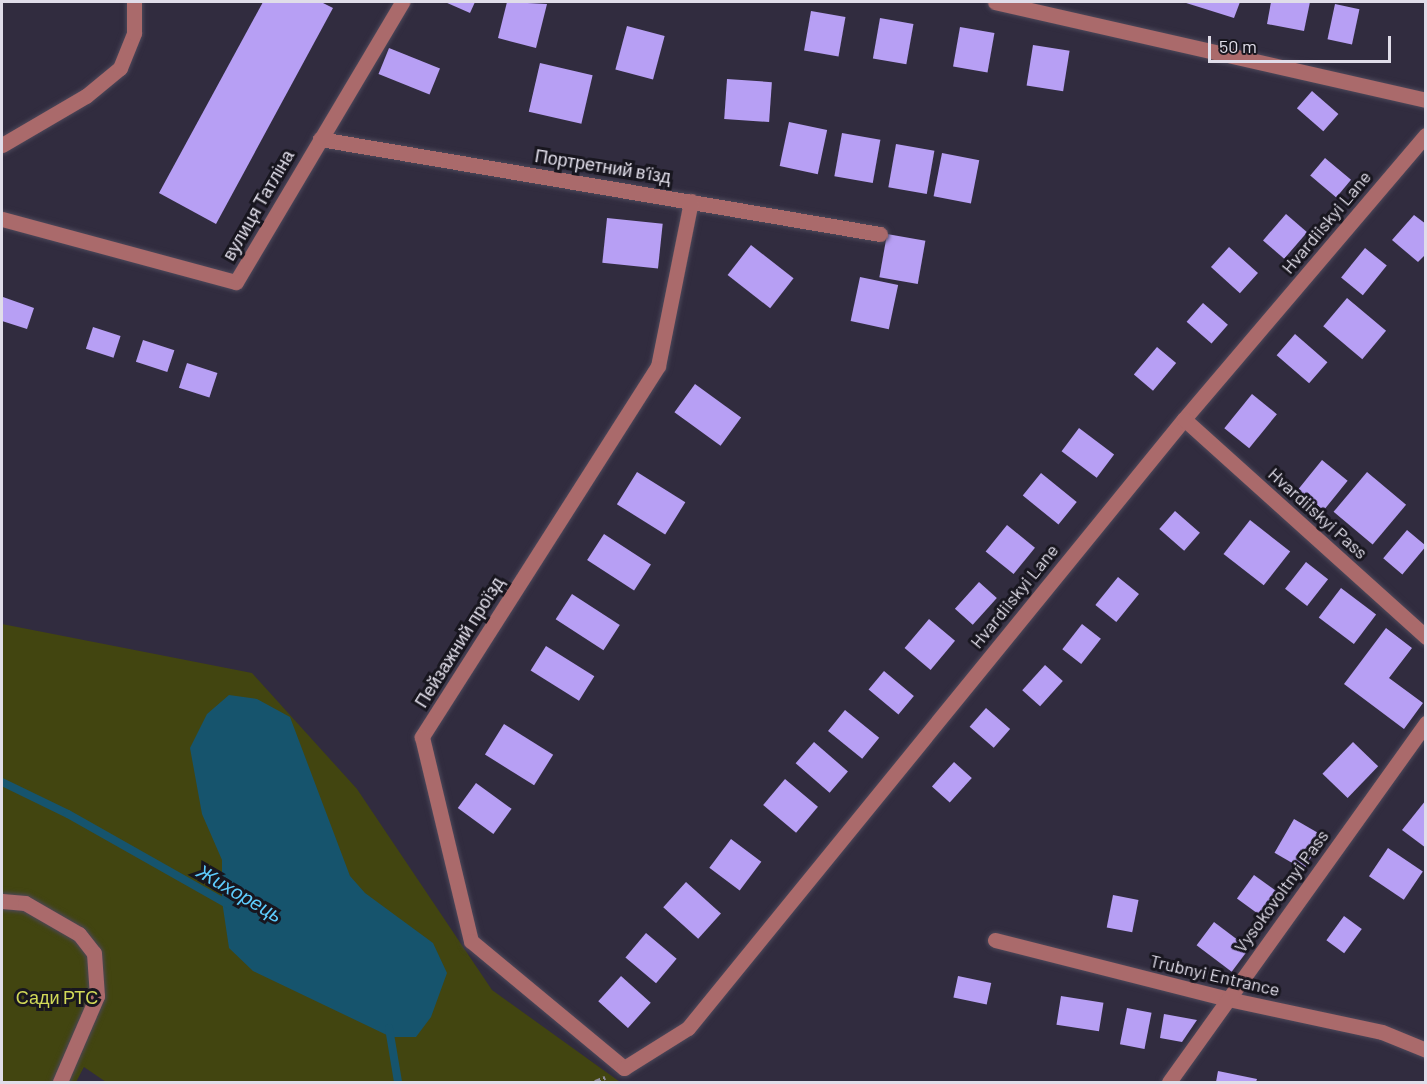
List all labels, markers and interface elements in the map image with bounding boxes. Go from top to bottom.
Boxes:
scale bar [1211,24,1394,62]
text: 50 m [1219,35,1257,57]
street label: Портретний в'їзд [533,145,673,187]
street label: вулиця Татліна [218,146,298,264]
street label: Hvardiiskyi Lane [1277,166,1375,278]
street label: Hvardiiskyi Pass [1264,463,1372,563]
street label: Hvardiiskyi Lane [965,540,1063,652]
street label: Пейзажний проїзд [410,573,508,711]
street label: Vysokovoltnyi Pass [1229,825,1333,957]
water label: Жихорець [193,859,287,927]
street label: Trubnyi Entrance [1148,950,1282,1000]
park label: Сади РТС [16,986,98,1008]

